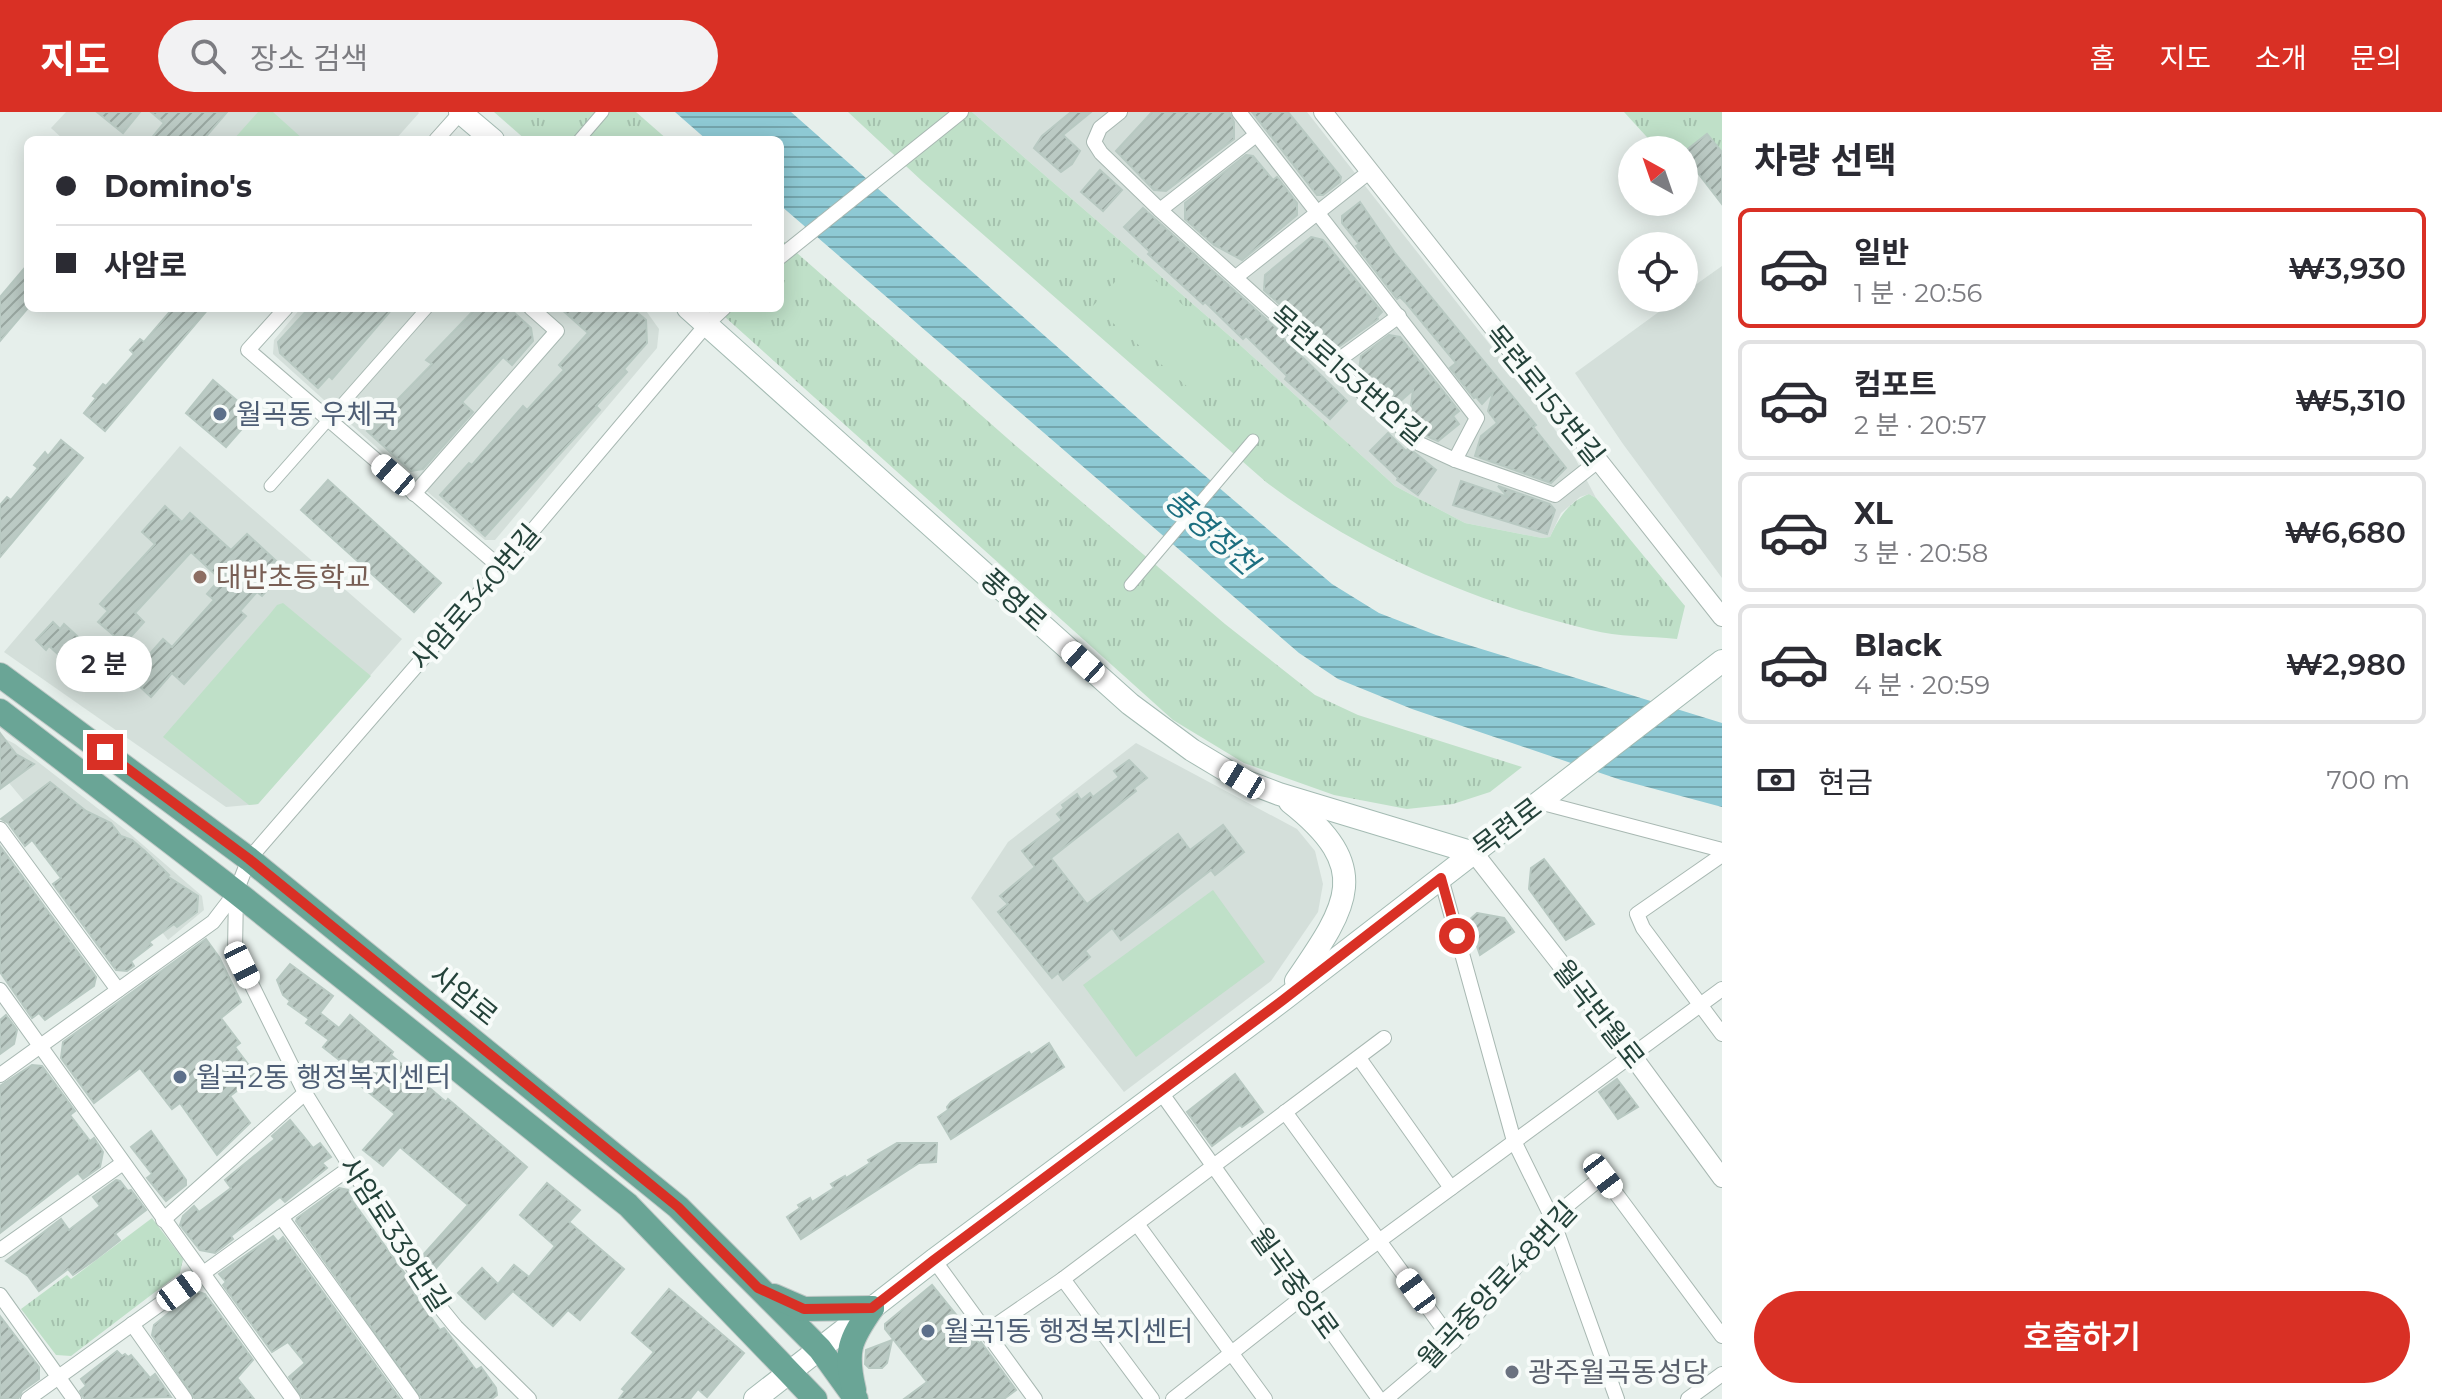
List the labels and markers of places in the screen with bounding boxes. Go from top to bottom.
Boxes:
place label: 월곡동 우체국 [236,397,398,431]
marker: 월곡동 우체국 [211,405,229,423]
place label: 대반초등학교 [216,560,371,594]
marker: 대반초등학교 [191,568,209,586]
place label: 월곡2동 행정복지센터 [196,1060,451,1094]
marker: 월곡2동 행정복지센터 [171,1068,189,1086]
place label: 월곡1동 행정복지센터 [944,1314,1193,1348]
marker: 월곡1동 행정복지센터 [919,1322,937,1340]
place label: 광주월곡동성당 [1528,1355,1708,1389]
marker: 광주월곡동성당 [1503,1363,1521,1381]

